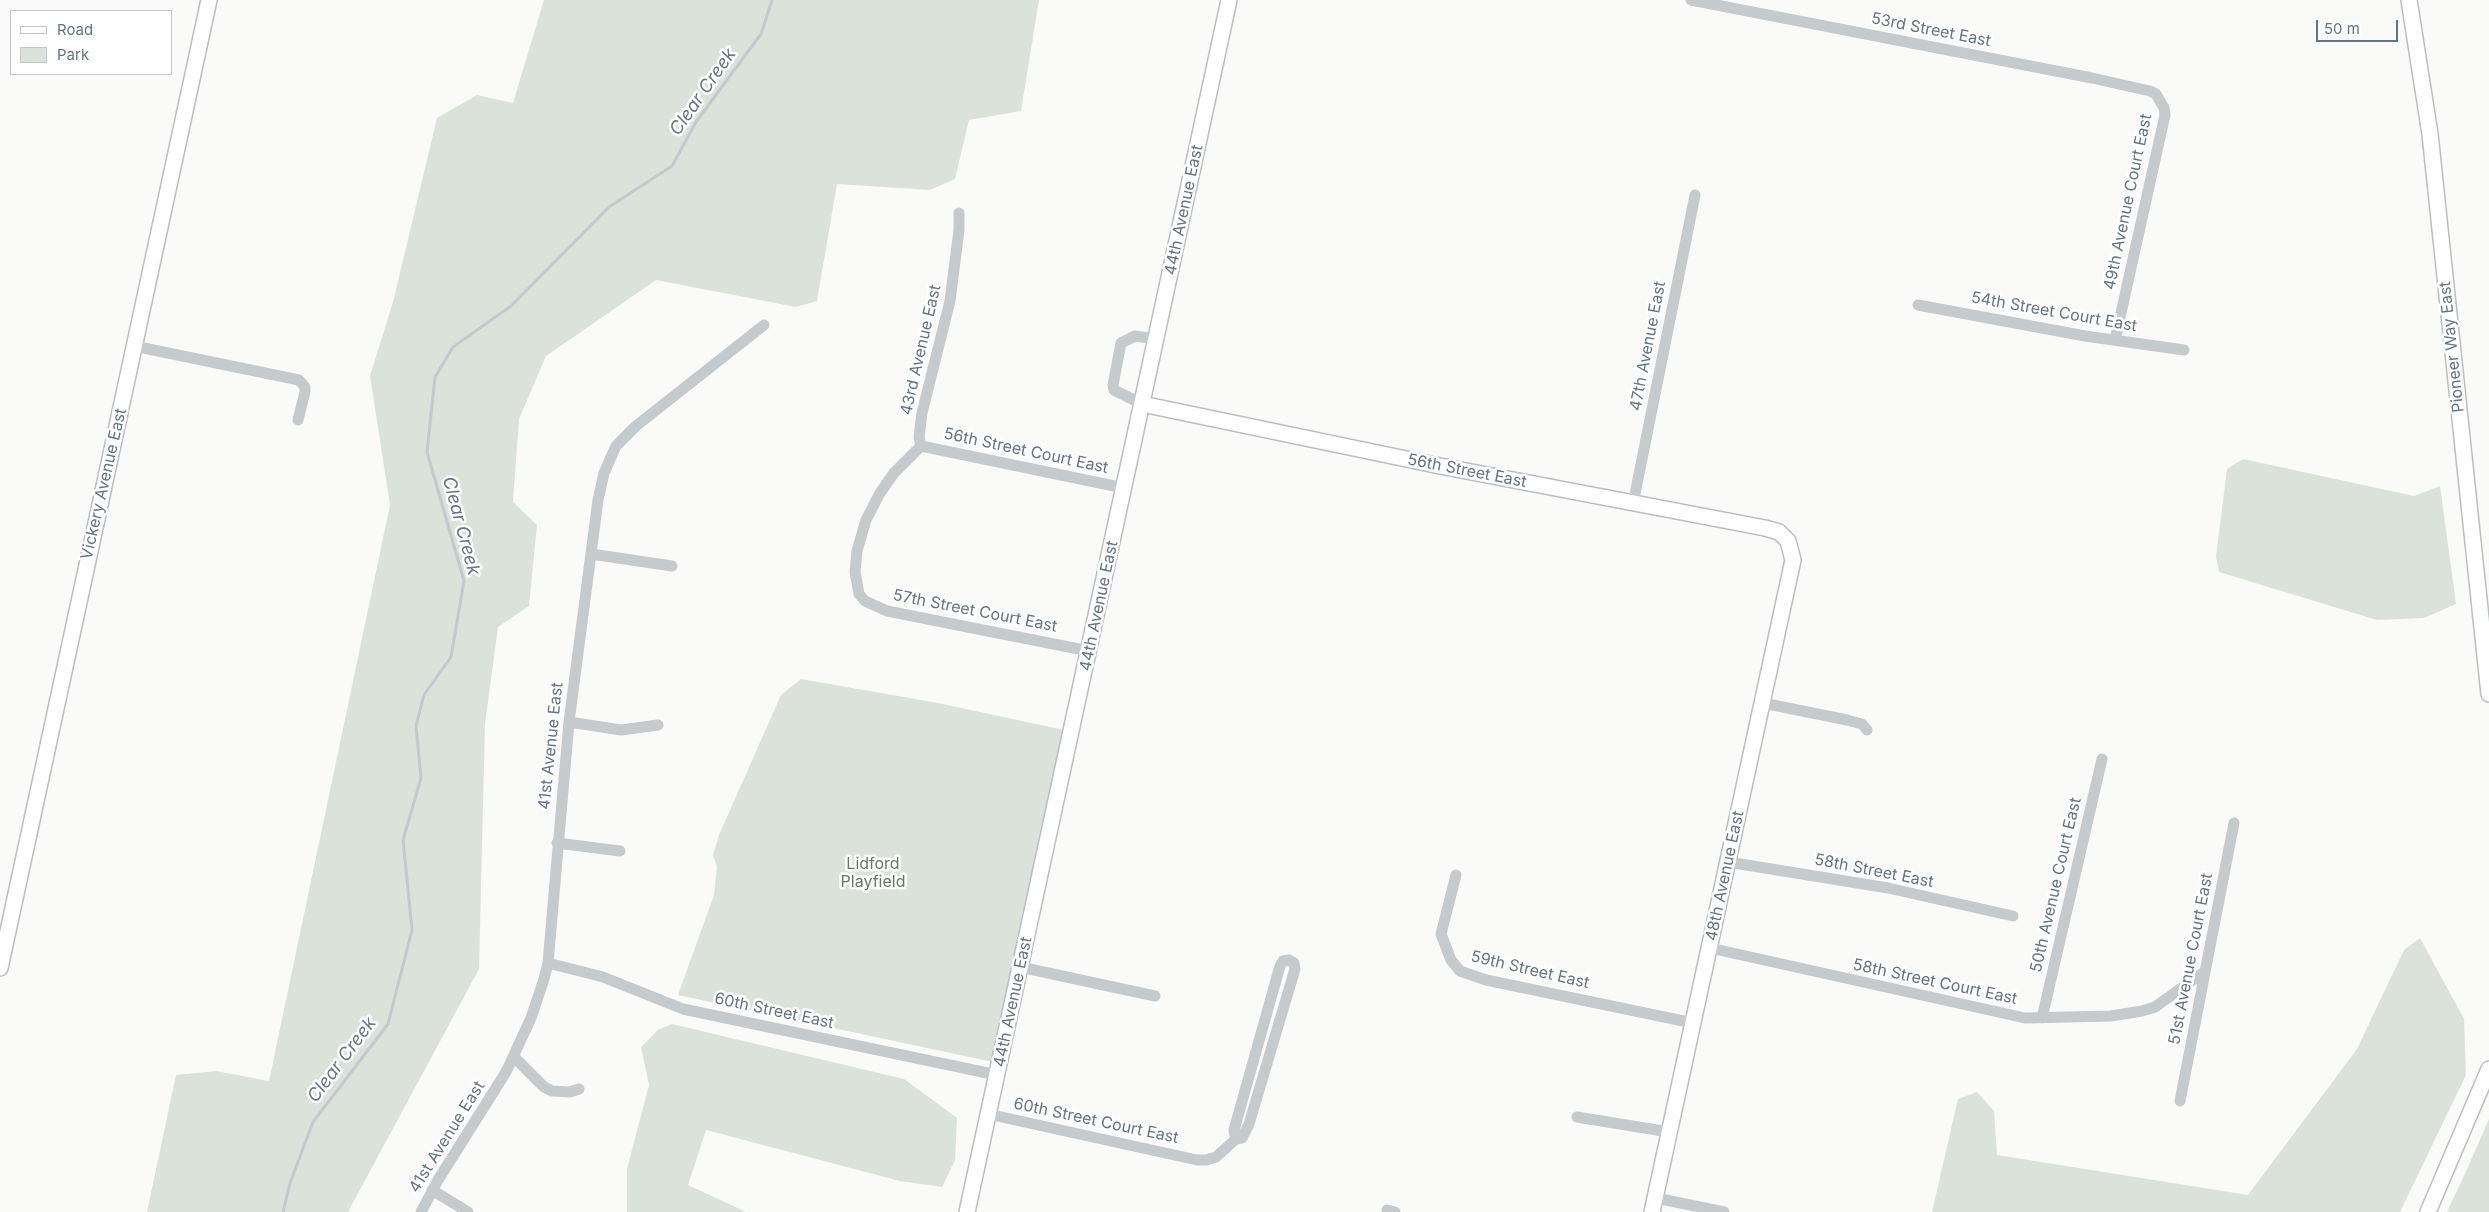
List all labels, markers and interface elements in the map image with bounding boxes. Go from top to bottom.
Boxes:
street label: 53rd Street East [1869,9,1993,51]
legend [10,10,172,75]
scale bar [2319,10,2402,42]
text: 50 m [2324,19,2360,38]
text: Road [57,20,93,39]
water label: Clear Creek [665,44,741,140]
text: Park [57,45,89,64]
street label: 49th Avenue Court East [2100,112,2156,292]
street label: 44th Avenue East [1161,143,1207,277]
street label: 47th Avenue East [1626,280,1670,412]
street label: Pioneer Way East [2436,280,2468,414]
street label: 43rd Avenue East [897,283,945,417]
street label: 54th Street Court East [1970,288,2138,336]
street label: Vickery Avenue East [77,407,131,561]
street label: 56th Street Court East [942,424,1110,478]
street label: 56th Street East [1406,450,1528,492]
water label: Clear Creek [437,474,485,578]
street label: 44th Avenue East [1076,539,1122,673]
street label: 57th Street Court East [891,586,1059,636]
street label: 41st Avenue East [535,681,567,811]
street label: 50th Avenue Court East [2027,796,2085,974]
street label: 48th Avenue East [1702,809,1748,943]
street label: 58th Street East [1813,850,1935,892]
park label: Lidford Playfield [841,854,905,892]
street label: 51st Avenue Court East [2165,872,2217,1046]
street label: 44th Avenue East [990,935,1036,1069]
street label: 59th Street East [1469,947,1591,993]
street label: 58th Street Court East [1851,955,2019,1009]
street label: 60th Street East [713,989,835,1033]
water label: Clear Creek [303,1013,381,1107]
street label: 41st Avenue East [405,1078,489,1196]
street label: 60th Street Court East [1012,1094,1180,1148]

